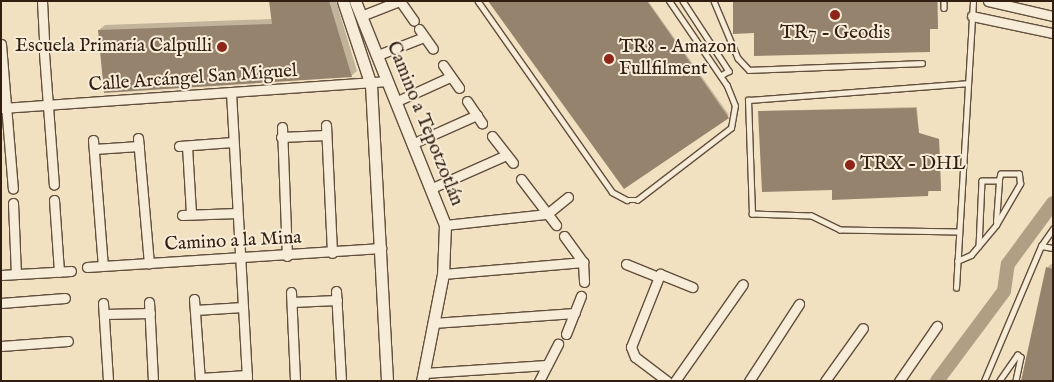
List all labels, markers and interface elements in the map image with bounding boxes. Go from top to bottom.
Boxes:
marker: TR7 - Geodis [829,9,841,21]
place label: TR7 - Geodis [780,23,890,45]
place label: Escuela Primaria Calpulli [15,36,212,58]
place label: TR8 - Amazon Fullfilment [619,37,737,81]
street label: Camino a Tepotzotlán [381,38,467,210]
marker: Escuela Primaria Calpulli [216,41,228,53]
marker: TR8 - Amazon Fullfilment [603,53,615,65]
street label: Calle Arcángel San Miguel [88,60,298,98]
place label: TRX - DHL [860,154,966,176]
marker: TRX - DHL [844,159,856,171]
street label: Camino a la Mina [164,227,302,257]

